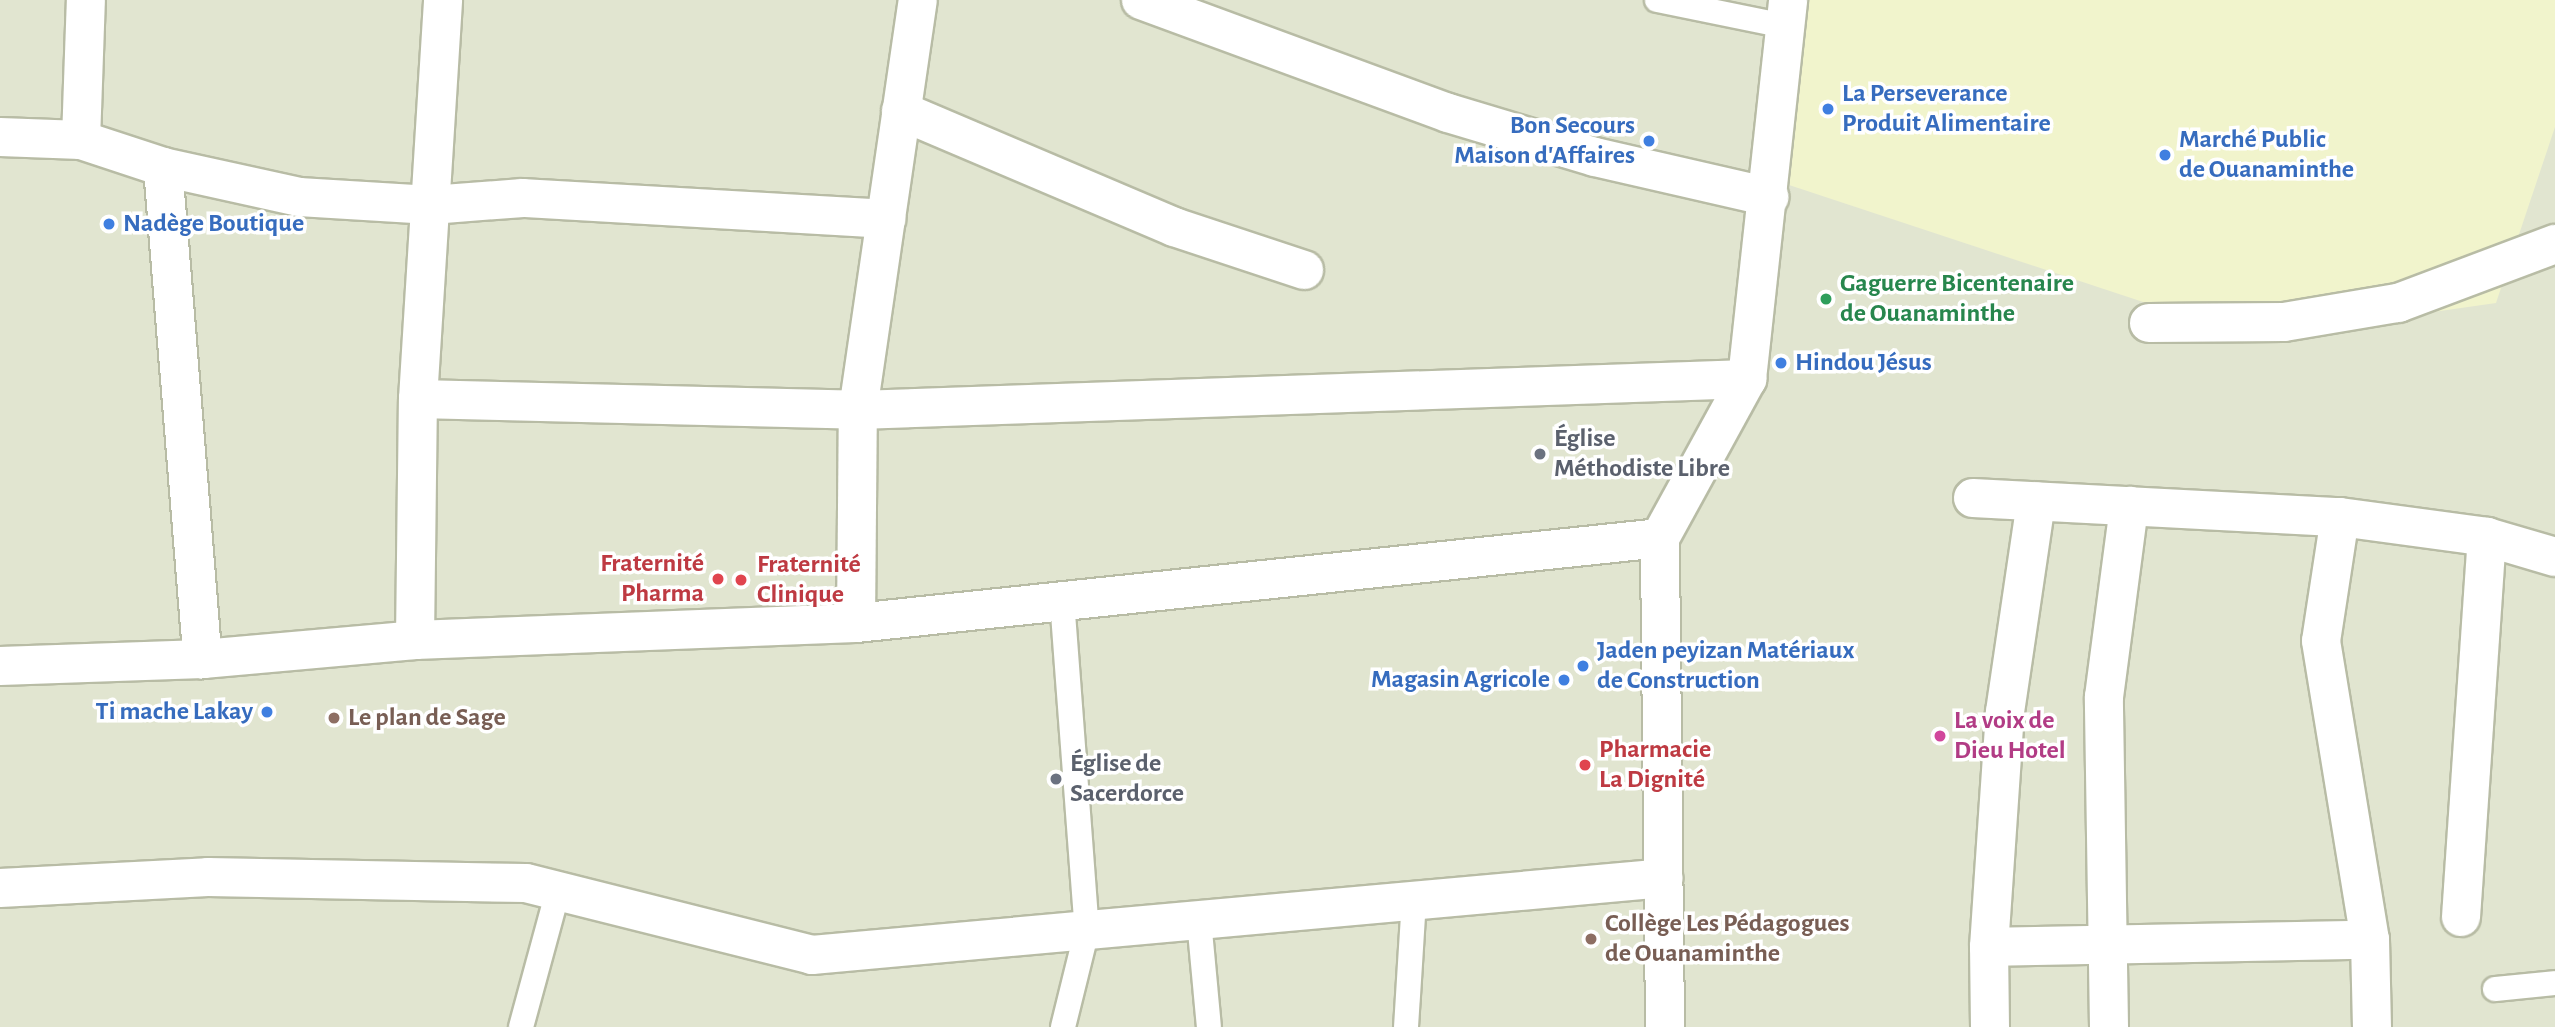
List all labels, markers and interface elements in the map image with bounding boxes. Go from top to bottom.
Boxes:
place label: La Perseverance Produit Alimentaire [1842,78,2051,140]
marker: La Perseverance Produit Alimentaire [1820,101,1836,117]
place label: Bon Secours Maison d'Affaires [1454,110,1635,172]
place label: Marché Public de Ouanaminthe [2179,124,2354,186]
marker: Bon Secours Maison d'Affaires [1641,133,1657,149]
marker: Marché Public de Ouanaminthe [2157,147,2173,163]
place label: Nadège Boutique [123,208,304,240]
marker: Nadège Boutique [101,216,117,232]
place label: Gaguerre Bicentenaire de Ouanaminthe [1840,268,2074,330]
marker: Gaguerre Bicentenaire de Ouanaminthe [1818,291,1834,307]
place label: Hindou Jésus [1795,347,1932,379]
marker: Hindou Jésus [1773,355,1789,371]
place label: Église Méthodiste Libre [1554,423,1730,485]
marker: Église Méthodiste Libre [1532,446,1548,462]
place label: Fraternité Pharma [600,548,704,610]
place label: Fraternité Clinique [757,549,861,610]
marker: Fraternité Clinique [731,570,751,590]
marker: Fraternité Pharma [710,571,726,587]
place label: Jaden peyizan Matériaux de Construction [1597,635,1854,696]
marker: Jaden peyizan Matériaux de Construction [1575,658,1591,674]
place label: Magasin Agricole [1371,664,1550,696]
marker: Magasin Agricole [1556,672,1572,688]
place label: Ti mache Lakay [96,696,253,728]
place label: Le plan de Sage [348,702,506,734]
marker: Ti mache Lakay [259,704,275,720]
place label: La voix de Dieu Hotel [1954,705,2066,766]
marker: Le plan de Sage [326,710,342,726]
marker: La voix de Dieu Hotel [1932,728,1948,744]
place label: Pharmacie La Dignité [1599,734,1711,796]
place label: Église de Sacerdorce [1070,748,1184,810]
marker: Pharmacie La Dignité [1577,757,1593,773]
marker: Église de Sacerdorce [1048,771,1064,787]
place label: Collège Les Pédagogues de Ouanaminthe [1605,908,1850,970]
marker: Collège Les Pédagogues de Ouanaminthe [1583,931,1599,947]

